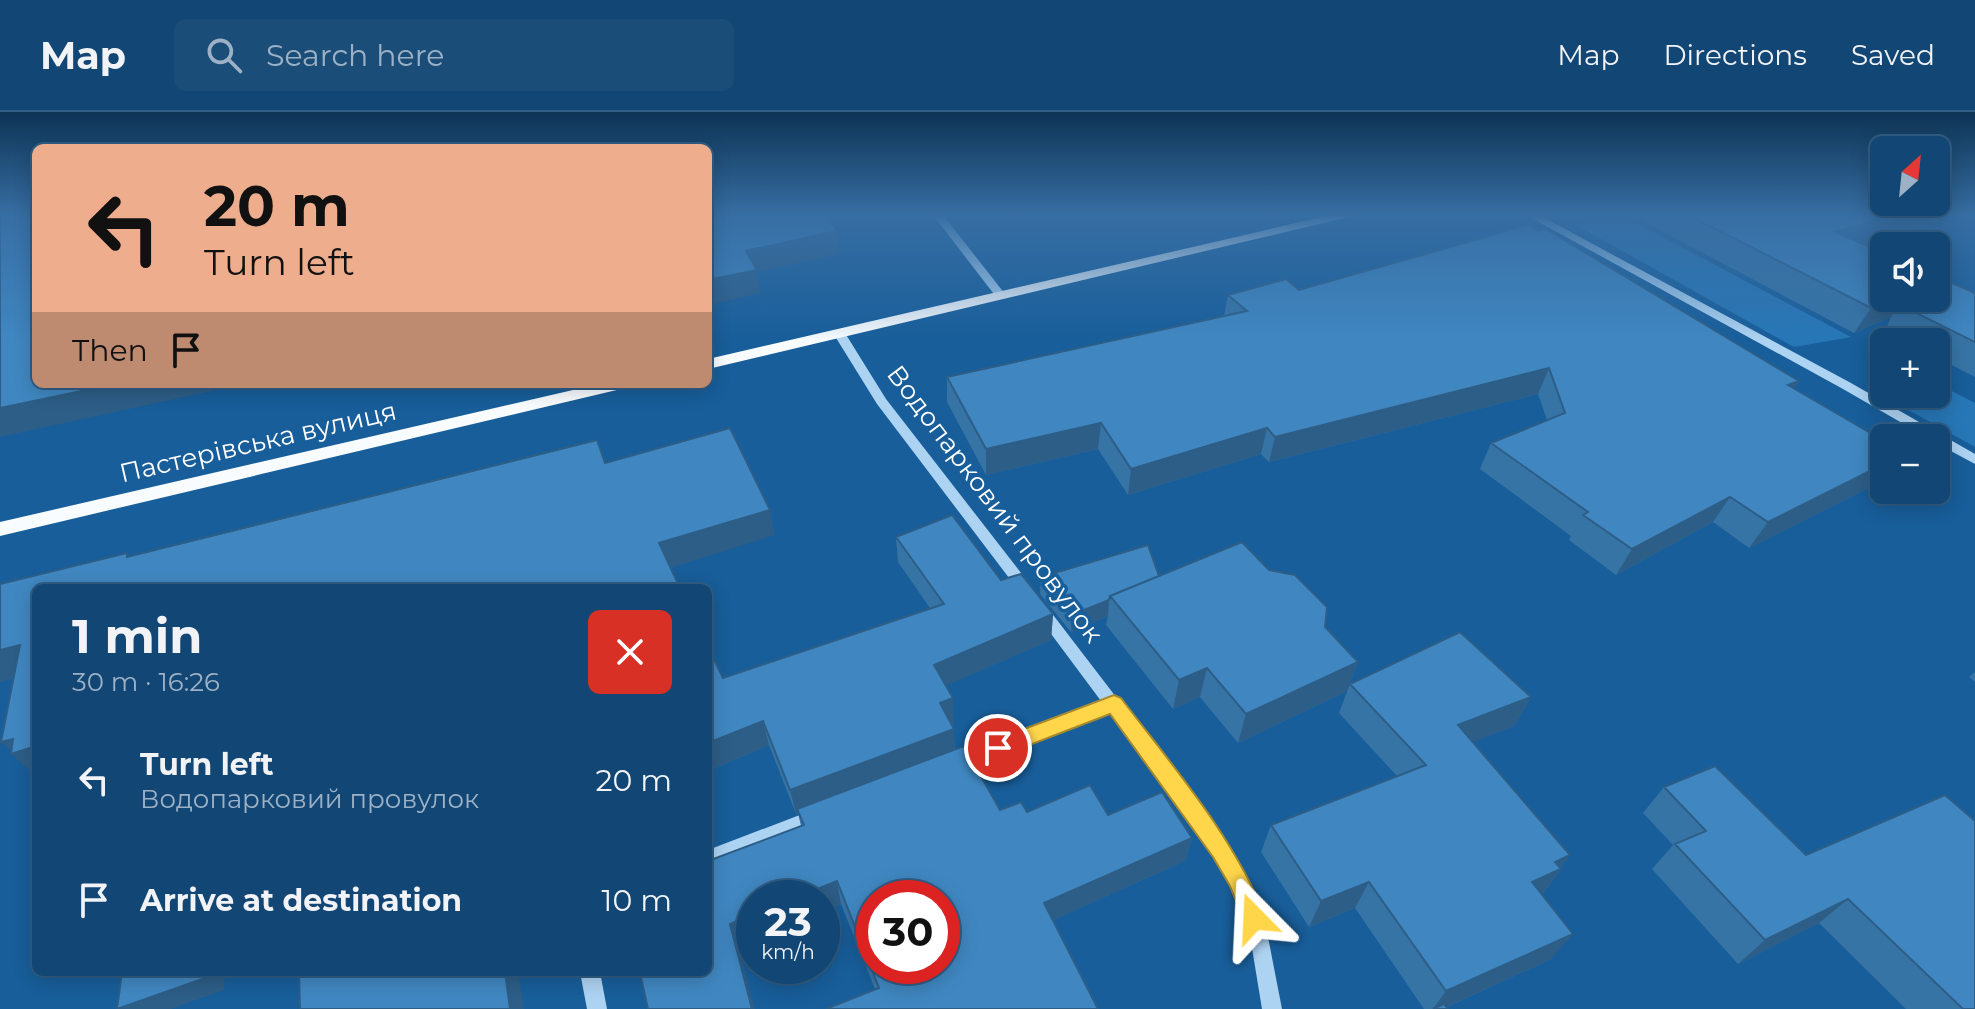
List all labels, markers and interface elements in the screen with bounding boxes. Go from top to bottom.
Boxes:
search box [174,19,734,91]
text: Map [40,32,126,79]
icon: search [202,33,246,77]
text: Search here [266,37,444,74]
text: Map [1557,38,1619,72]
text: Directions [1663,38,1807,72]
text: Saved [1851,38,1935,72]
north arrow [1870,136,1950,216]
map controls [1870,136,1950,504]
text: 20 m [204,172,350,240]
icon: left [72,176,176,280]
button: sound [1870,232,1950,312]
text: Turn left [204,240,355,284]
icon: arrive [164,328,208,372]
button: + [1870,328,1950,408]
text: Then [72,332,148,369]
street label: Водопарковий провулок [880,359,1110,649]
street label: Пастерівська вулиця [116,395,400,489]
button: − [1870,424,1950,504]
text: 1 min [72,607,202,665]
button: close [588,610,672,694]
text: 30 m · 16:26 [72,666,220,698]
pin [964,714,1032,782]
icon: arrive [976,726,1020,770]
text: Turn left [140,746,273,783]
icon: left [72,758,116,802]
text: 20 m [595,762,672,799]
text: Водопарковий провулок [140,783,479,815]
position arrow [1212,876,1296,960]
icon: arrive [72,878,116,922]
speed limit sign: 30 [856,880,960,984]
text: Arrive at destination [140,882,462,919]
text: 10 m [602,882,672,919]
text: 23 [764,897,812,946]
text: km/h [761,940,815,964]

